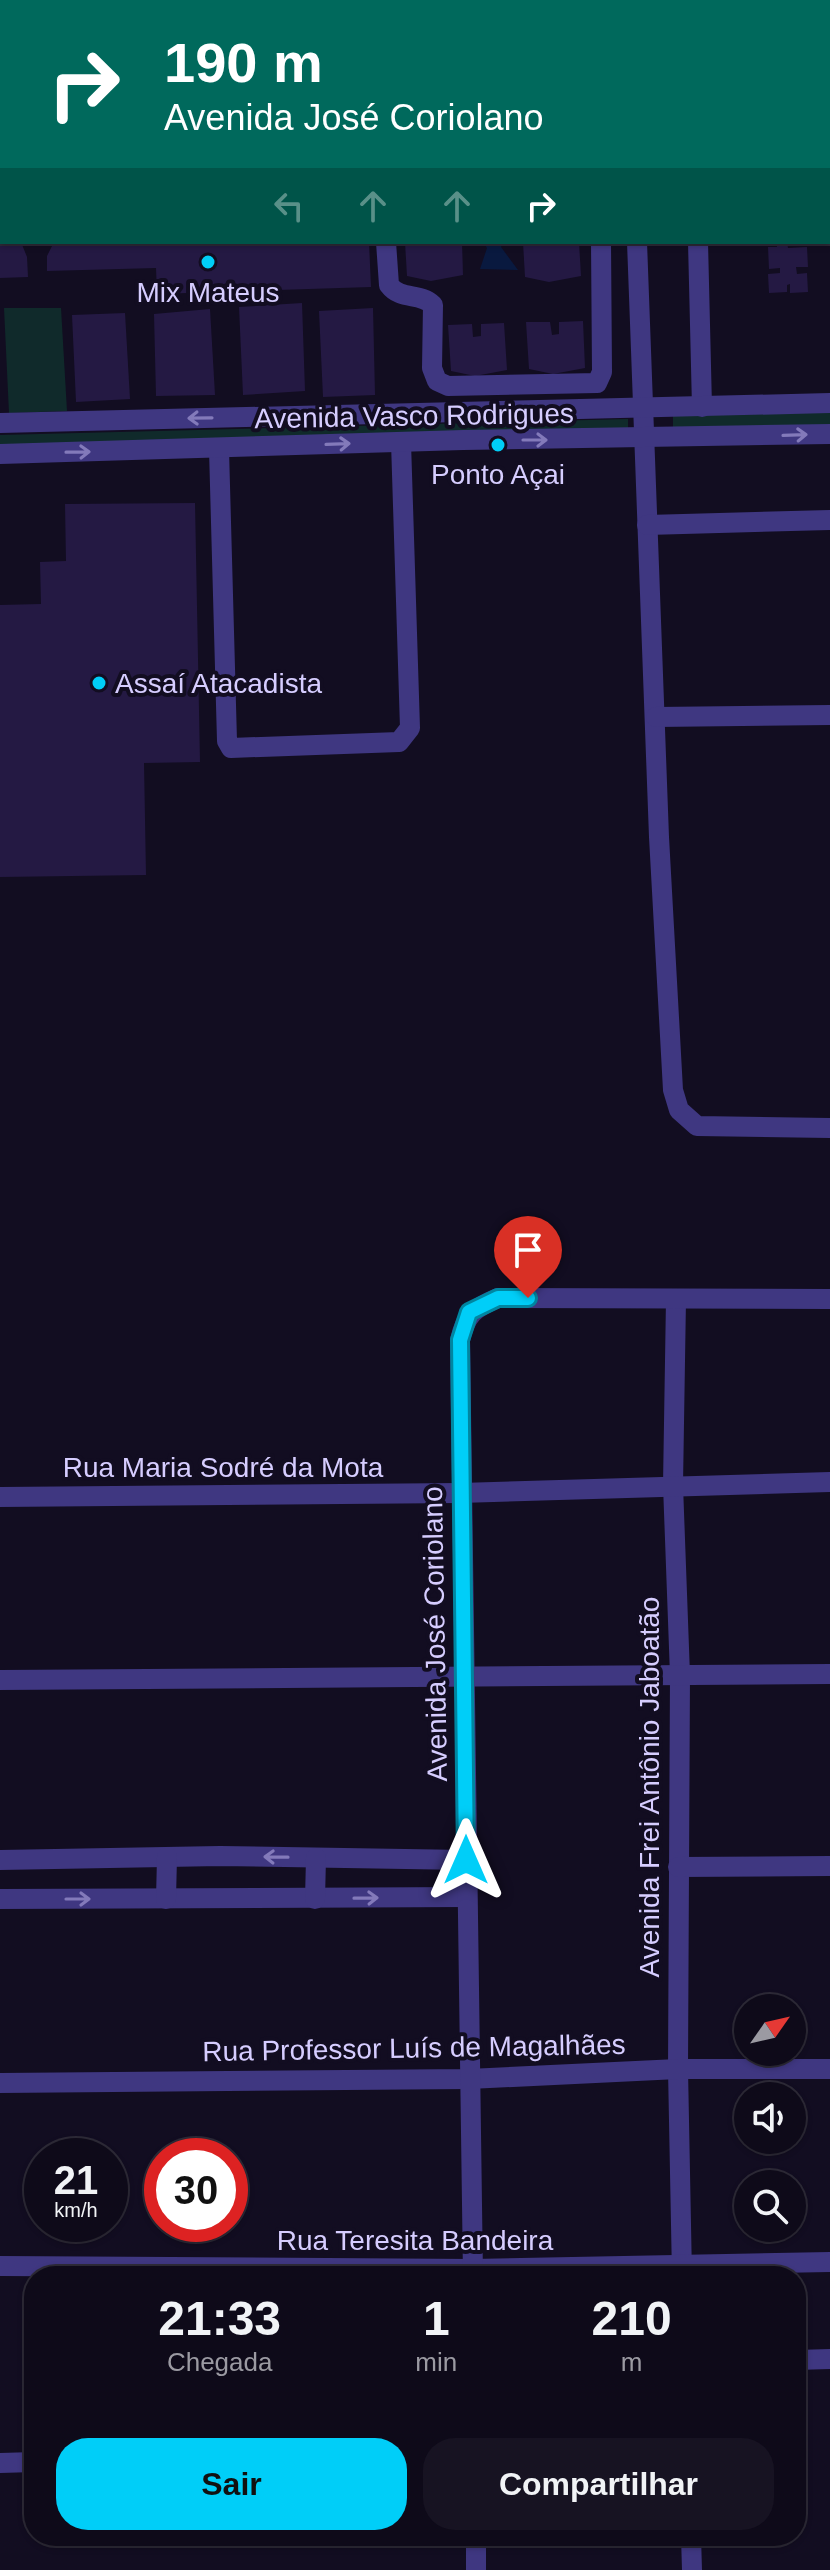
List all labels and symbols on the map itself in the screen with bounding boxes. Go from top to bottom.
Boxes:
marker: Mix Mateus [199,253,217,271]
place label: Mix Mateus [136,277,280,308]
street label: Avenida Vasco Rodrigues [254,398,574,434]
one-way arrow [187,411,214,426]
one-way arrow [781,428,808,443]
one-way arrow [521,432,548,448]
marker: Ponto Açai [489,436,507,454]
one-way arrow [324,437,351,452]
one-way arrow [64,445,91,460]
place label: Ponto Açai [431,459,565,490]
place label: Assaí Atacadista [115,668,322,699]
marker: Assaí Atacadista [90,674,108,692]
pin [494,1216,562,1298]
street label: Rua Maria Sodré da Mota [63,1452,384,1483]
street label: Avenida José Coriolano [417,1486,453,1782]
street label: Avenida Frei Antônio Jaboatão [634,1597,665,1977]
position arrow [424,1818,508,1902]
one-way arrow [263,1849,290,1865]
one-way arrow [352,1890,379,1906]
one-way arrow [64,1891,91,1907]
north arrow [734,1994,806,2066]
street label: Rua Professor Luís de Magalhães [202,2029,626,2067]
speed limit sign: 30 [144,2138,248,2242]
street label: Rua Teresita Bandeira [277,2225,554,2256]

